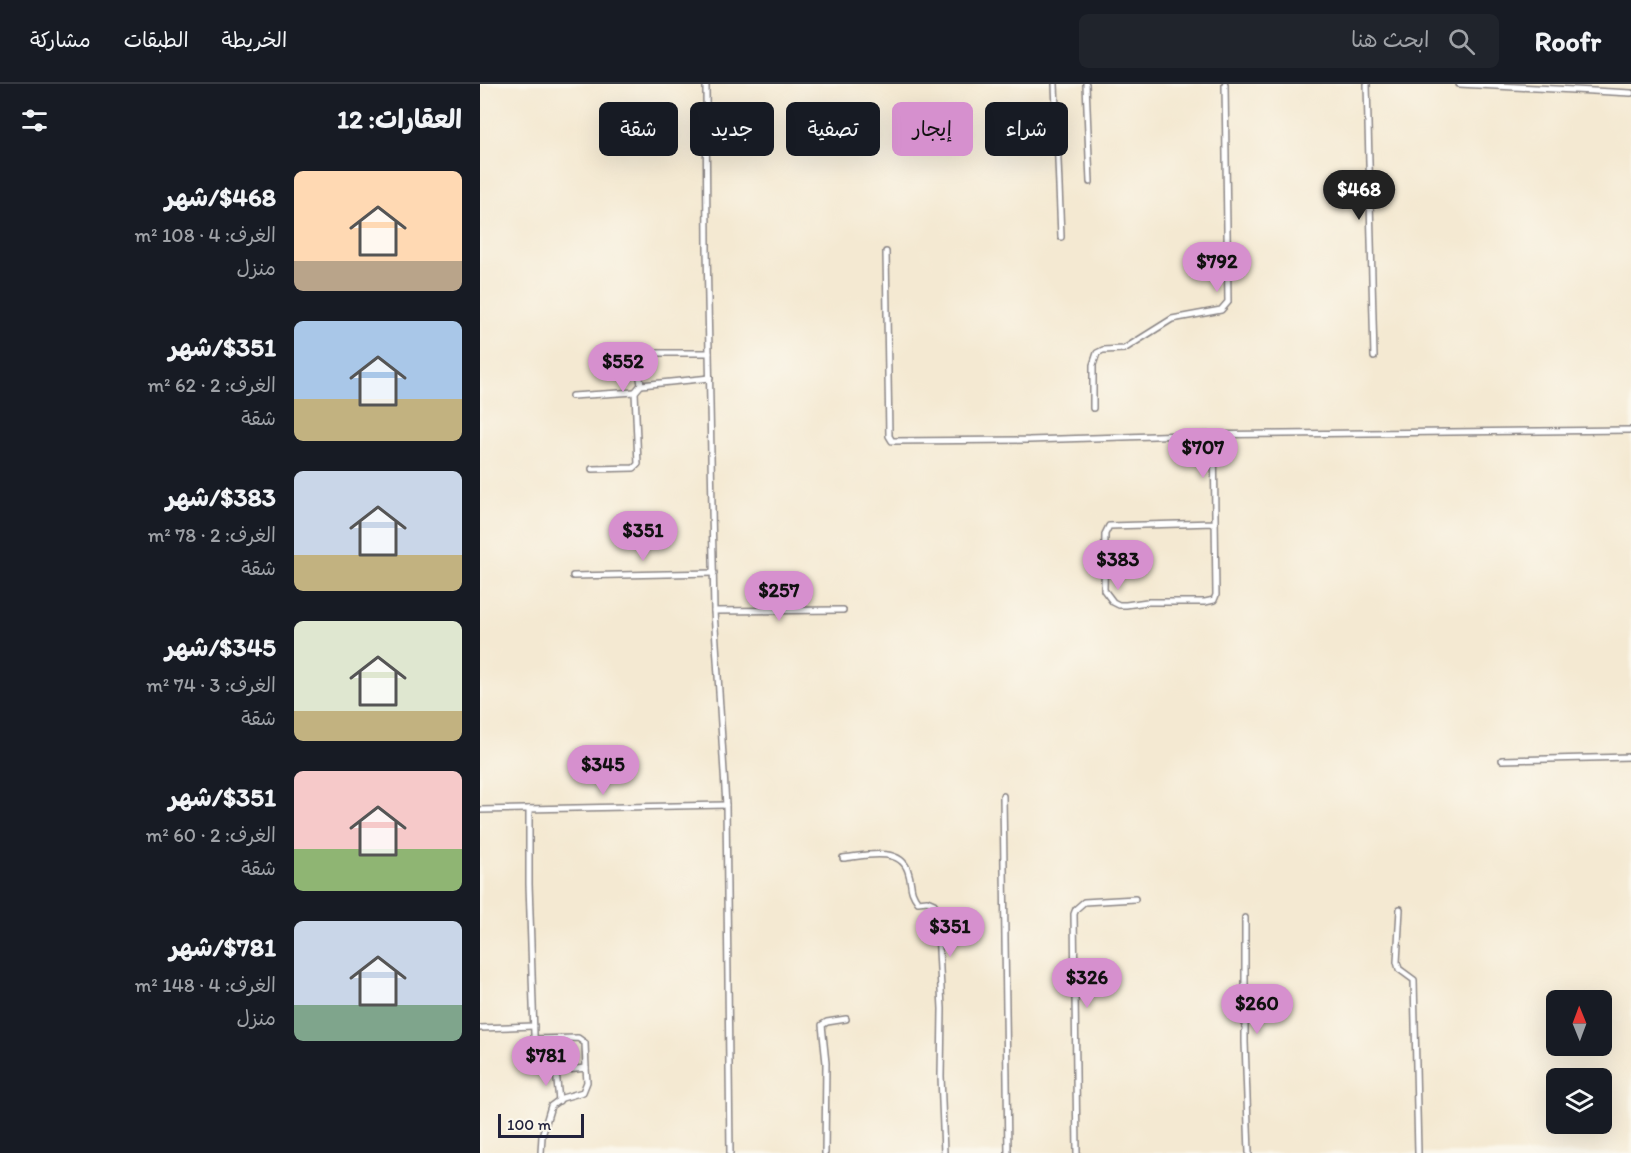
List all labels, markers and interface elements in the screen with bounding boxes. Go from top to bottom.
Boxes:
search box [1079,14,1499,68]
text: Roofr [1535,24,1601,58]
icon: search [1445,25,1478,58]
text: ابحث هنا [1351,26,1430,53]
text: مشاركة [30,27,91,52]
text: الطبقات [124,27,189,52]
text: الخريطة [222,27,287,52]
chip: شقة [599,102,678,156]
chip: جديد [690,102,774,156]
chip: تصفية [786,102,880,156]
chip: إيجار [892,102,973,156]
chip: شراء [985,102,1068,156]
text: العقارات: 12 [337,103,462,135]
icon: filters [18,104,51,137]
pin: $468 [1323,170,1395,221]
text: $468 [1337,177,1381,201]
text: $468/شهر [165,181,276,213]
icon: home [342,195,414,267]
text: الغرف: 4 · 108 m² [135,223,276,247]
pin: $792 [1181,242,1253,293]
text: $792 [1196,249,1238,273]
text: منزل [237,256,276,280]
text: $351/شهر [169,331,276,363]
pin: $552 [587,342,659,393]
icon: home [342,345,414,417]
text: $552 [602,349,644,373]
text: الغرف: 2 · 62 m² [147,373,276,397]
text: شقة [241,406,276,430]
pin: $707 [1167,428,1239,479]
text: $707 [1182,435,1224,459]
text: $383/شهر [166,481,276,513]
icon: home [342,495,414,567]
pin: $351 [607,511,679,562]
text: $351 [623,518,663,542]
text: الغرف: 2 · 78 m² [148,523,276,547]
pin: $383 [1082,540,1154,591]
text: $383 [1097,547,1139,571]
text: شقة [241,556,276,580]
pin: $257 [743,571,815,622]
text: $257 [758,578,800,602]
text: $345/شهر [165,631,276,663]
icon: home [342,645,414,717]
text: الغرف: 3 · 74 m² [146,673,276,697]
text: شقة [241,706,276,730]
pin: $345 [567,745,639,796]
text: $345 [581,752,625,776]
text: $351/شهر [169,781,276,813]
icon: home [342,795,414,867]
text: الغرف: 2 · 60 m² [146,823,276,847]
text: شقة [241,856,276,880]
pin: $351 [914,907,986,958]
text: $351 [930,914,970,938]
text: $781/شهر [169,931,276,963]
icon: home [342,945,414,1017]
pin: $326 [1051,958,1123,1009]
text: $326 [1066,965,1108,989]
text: الغرف: 4 · 148 m² [135,973,276,997]
pin: $260 [1221,984,1293,1035]
north arrow [1546,990,1612,1056]
map controls [1546,990,1612,1134]
text: $260 [1235,991,1279,1015]
text: منزل [237,1006,276,1030]
pin: $781 [510,1036,582,1087]
text: $781 [526,1043,566,1067]
button: layers [1546,1068,1612,1134]
scale bar [498,1111,584,1138]
text: 100 m [507,1115,551,1134]

